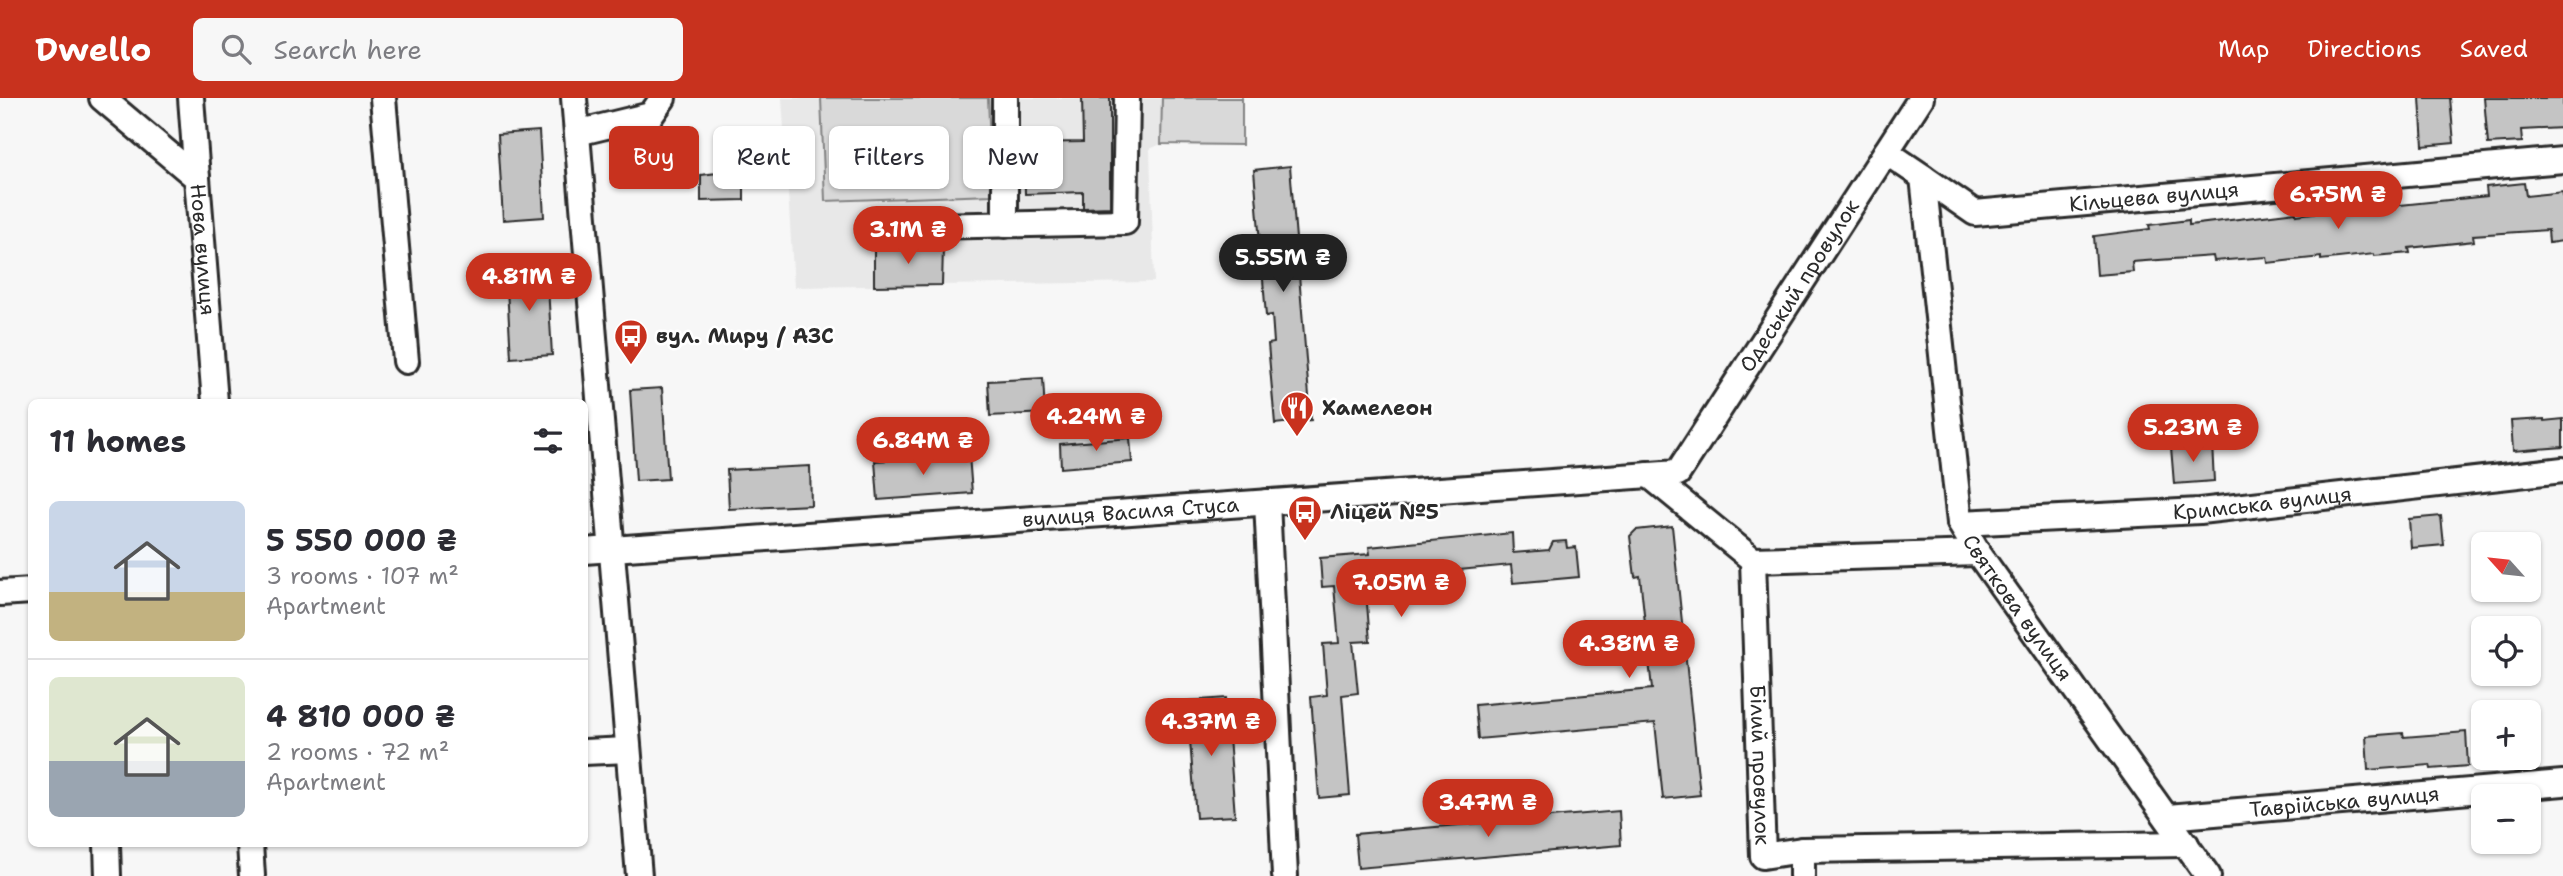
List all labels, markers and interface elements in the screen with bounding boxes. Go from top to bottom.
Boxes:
search box [193,18,683,81]
text: Dwello [35,27,151,72]
icon: search [217,30,255,68]
text: Search here [273,32,422,67]
text: Map [2218,33,2269,65]
text: Directions [2307,33,2422,65]
text: Saved [2460,33,2528,65]
chip: Buy [609,126,699,189]
chip: Rent [713,126,815,189]
chip: Filters [829,126,949,189]
chip: New [963,126,1063,189]
pin: 6.75M ₴ [2273,172,2403,231]
street label: Кільцева вулиця [2068,175,2240,218]
text: 6.75M ₴ [2290,179,2386,209]
street label: Нова вулиця [183,183,222,317]
street label: Одеський провулок [1733,194,1866,377]
pin: 3.1M ₴ [851,206,965,266]
text: 3.1M ₴ [869,214,947,244]
pin: 5.55M ₴ [1218,234,1348,294]
text: 5.55M ₴ [1235,242,1331,272]
pin: 4.81M ₴ [464,254,594,313]
text: 4.81M ₴ [482,261,576,291]
bus stop icon: вул. Миру / АЗС [612,317,650,366]
place label: вул. Миру / АЗС [656,322,834,350]
restaurant icon: Хамелеон [1278,389,1316,438]
pin: 4.24M ₴ [1031,394,1161,453]
place label: Хамелеон [1322,394,1433,422]
text: 4.24M ₴ [1046,401,1146,431]
pin: 5.23M ₴ [2128,404,2258,464]
text: 5.23M ₴ [2144,412,2242,442]
pin: 6.84M ₴ [858,418,988,477]
text: 11 homes [49,421,186,462]
icon: filters [529,422,567,460]
text: 6.84M ₴ [873,425,973,455]
street label: Кримська вулиця [2172,480,2353,526]
street label: вулиця Василя Стуса [1021,490,1240,534]
bus stop icon: Ліцей №5 [1286,493,1324,542]
place label: Ліцей №5 [1330,498,1439,526]
text: 5 550 000 ₴ [266,520,457,561]
icon: home [105,529,189,613]
street label: Святкова вулиця [1956,529,2079,687]
north arrow [2471,532,2541,602]
map controls [2471,532,2541,854]
pin: 7.05M ₴ [1336,560,1466,619]
text: 3 rooms · 107 m² [266,561,459,591]
text: 7.05M ₴ [1352,567,1450,597]
text: Apartment [266,591,386,621]
button: locate [2471,616,2541,686]
pin: 4.38M ₴ [1564,620,1694,680]
text: 4.38M ₴ [1579,628,1679,658]
street label: Білий провулок [1743,684,1777,846]
text: 4 810 000 ₴ [266,696,455,737]
pin: 4.37M ₴ [1146,698,1276,758]
button: + [2471,700,2541,770]
icon: home [105,705,189,789]
text: 4.37M ₴ [1161,706,1261,736]
text: 2 rooms · 72 m² [266,737,449,767]
text: Apartment [266,767,386,797]
pin: 3.47M ₴ [1423,780,1553,839]
street label: Таврійська вулиця [2248,780,2441,824]
button: − [2471,784,2541,854]
text: 3.47M ₴ [1439,787,1537,817]

